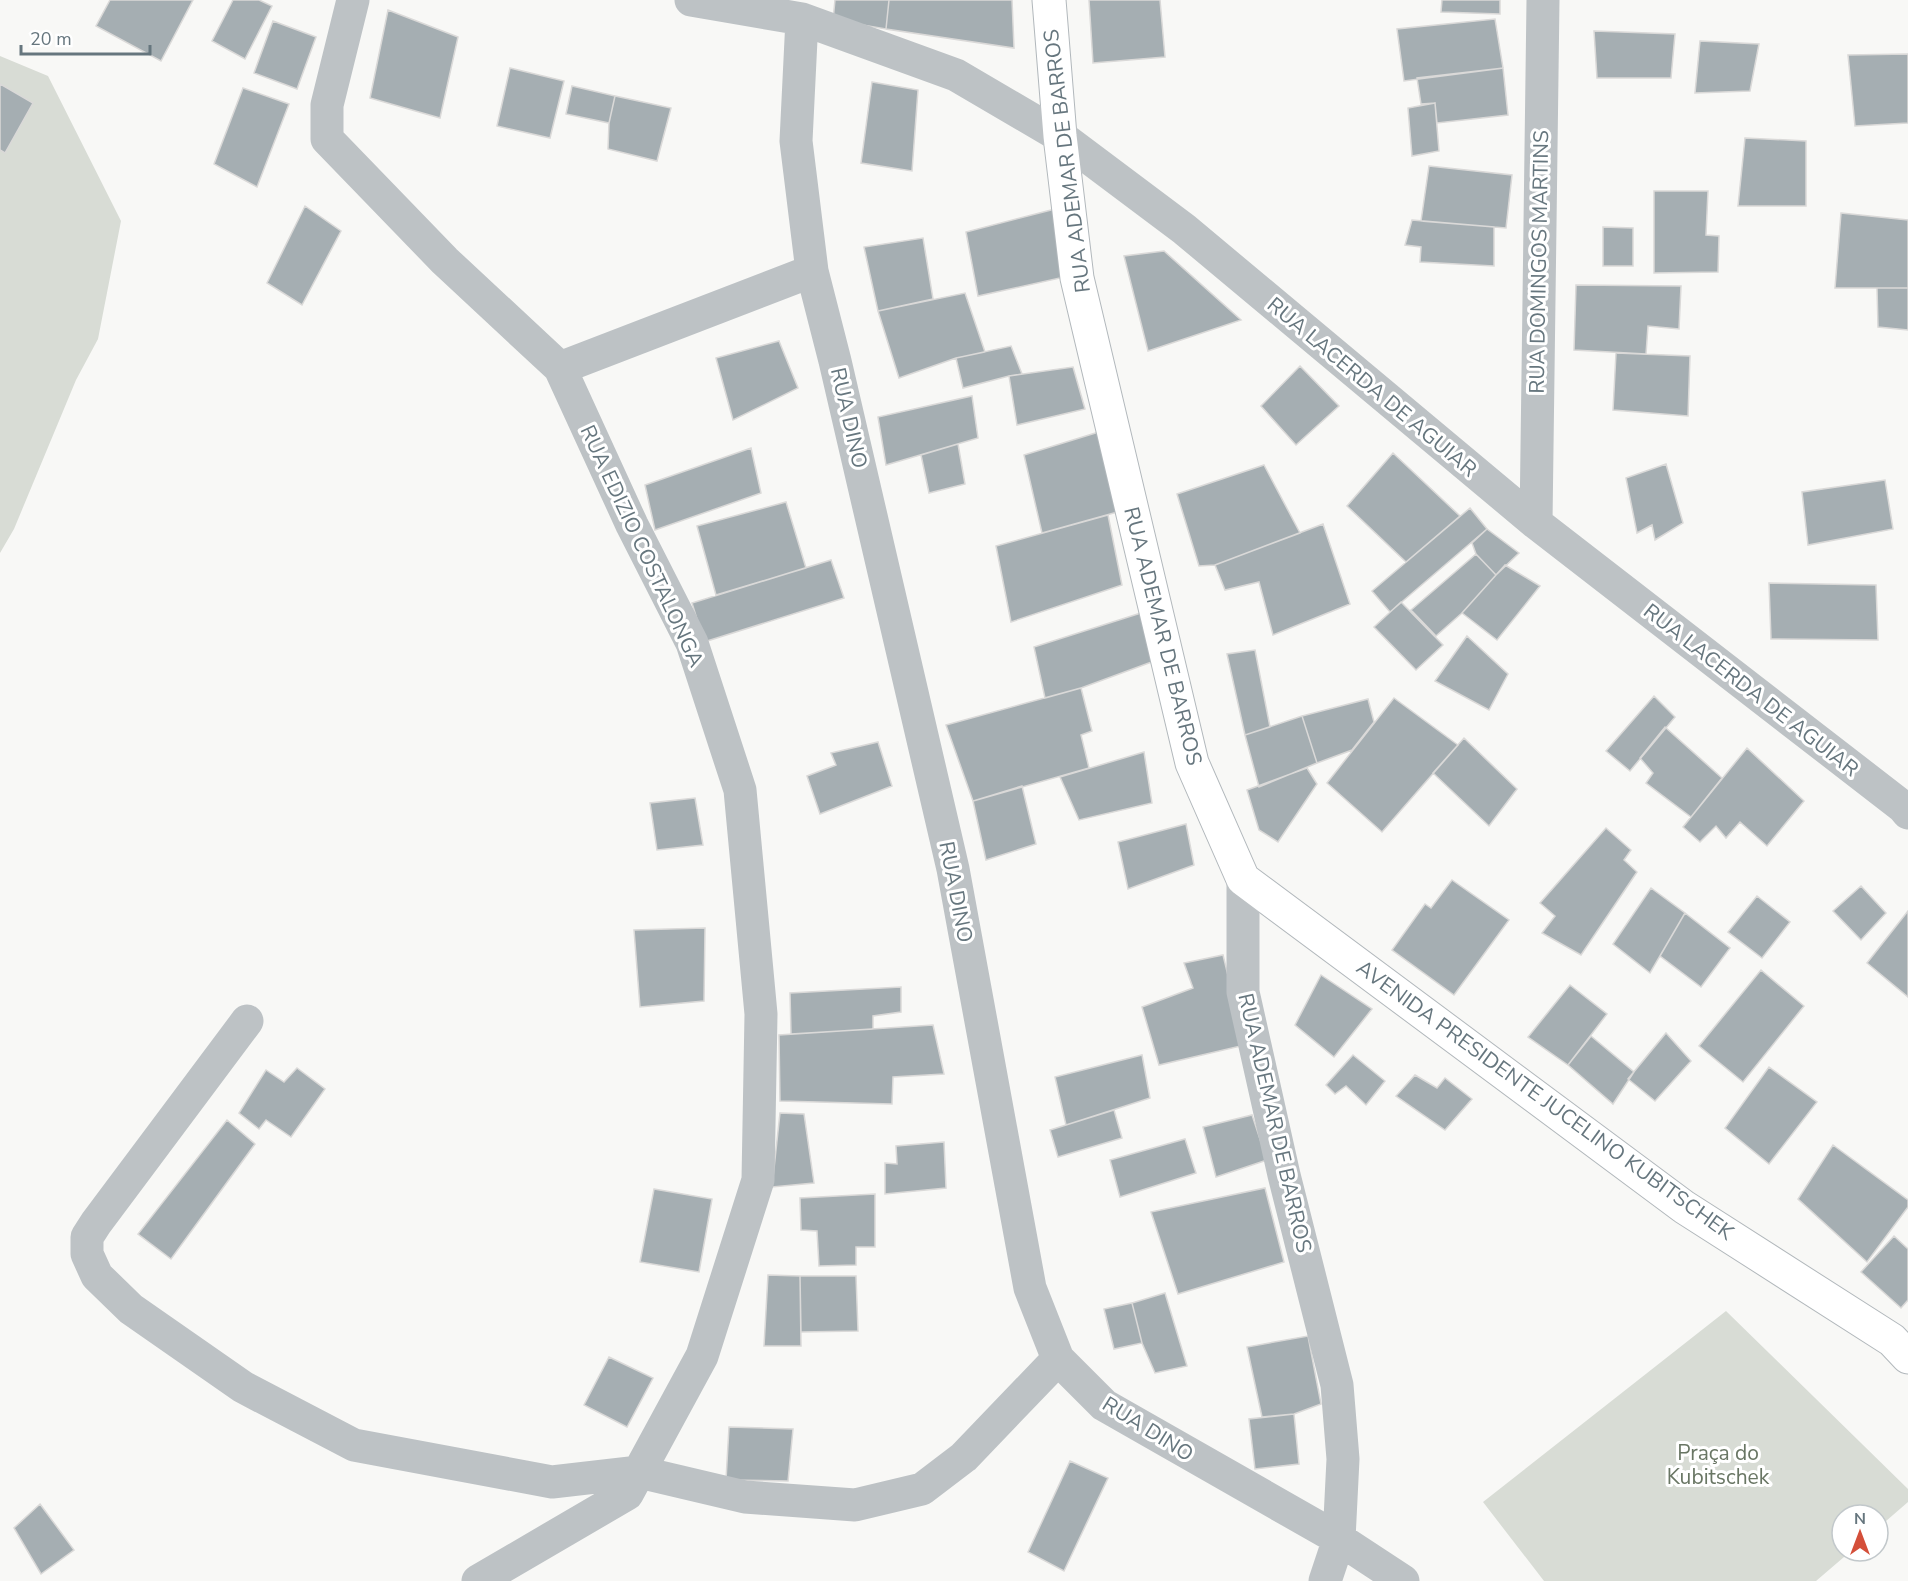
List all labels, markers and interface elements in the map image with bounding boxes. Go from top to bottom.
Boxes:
scale bar [21,18,150,56]
text: 20 m [30,27,72,51]
street label: RUA ADEMAR DE BARROS [1037,28,1097,294]
street label: RUA DOMINGOS MARTINS [1523,130,1555,394]
street label: RUA LACERDA DE AGUIAR [1261,291,1483,483]
street label: RUA DINO [824,365,874,471]
street label: RUA EDIZIO COSTALONGA [574,420,710,672]
street label: RUA ADEMAR DE BARROS [1117,504,1209,768]
street label: RUA LACERDA DE AGUIAR [1638,597,1864,783]
street label: RUA DINO [932,839,980,945]
street label: AVENIDA PRESIDENTE JUCELINO KUBITSCHEK [1351,954,1740,1247]
street label: RUA ADEMAR DE BARROS [1232,991,1319,1256]
street label: RUA DINO [1097,1390,1199,1468]
park label: Praça do Kubitschek [1667,1439,1770,1491]
north arrow [1830,1503,1890,1563]
text: N [1854,1508,1866,1530]

